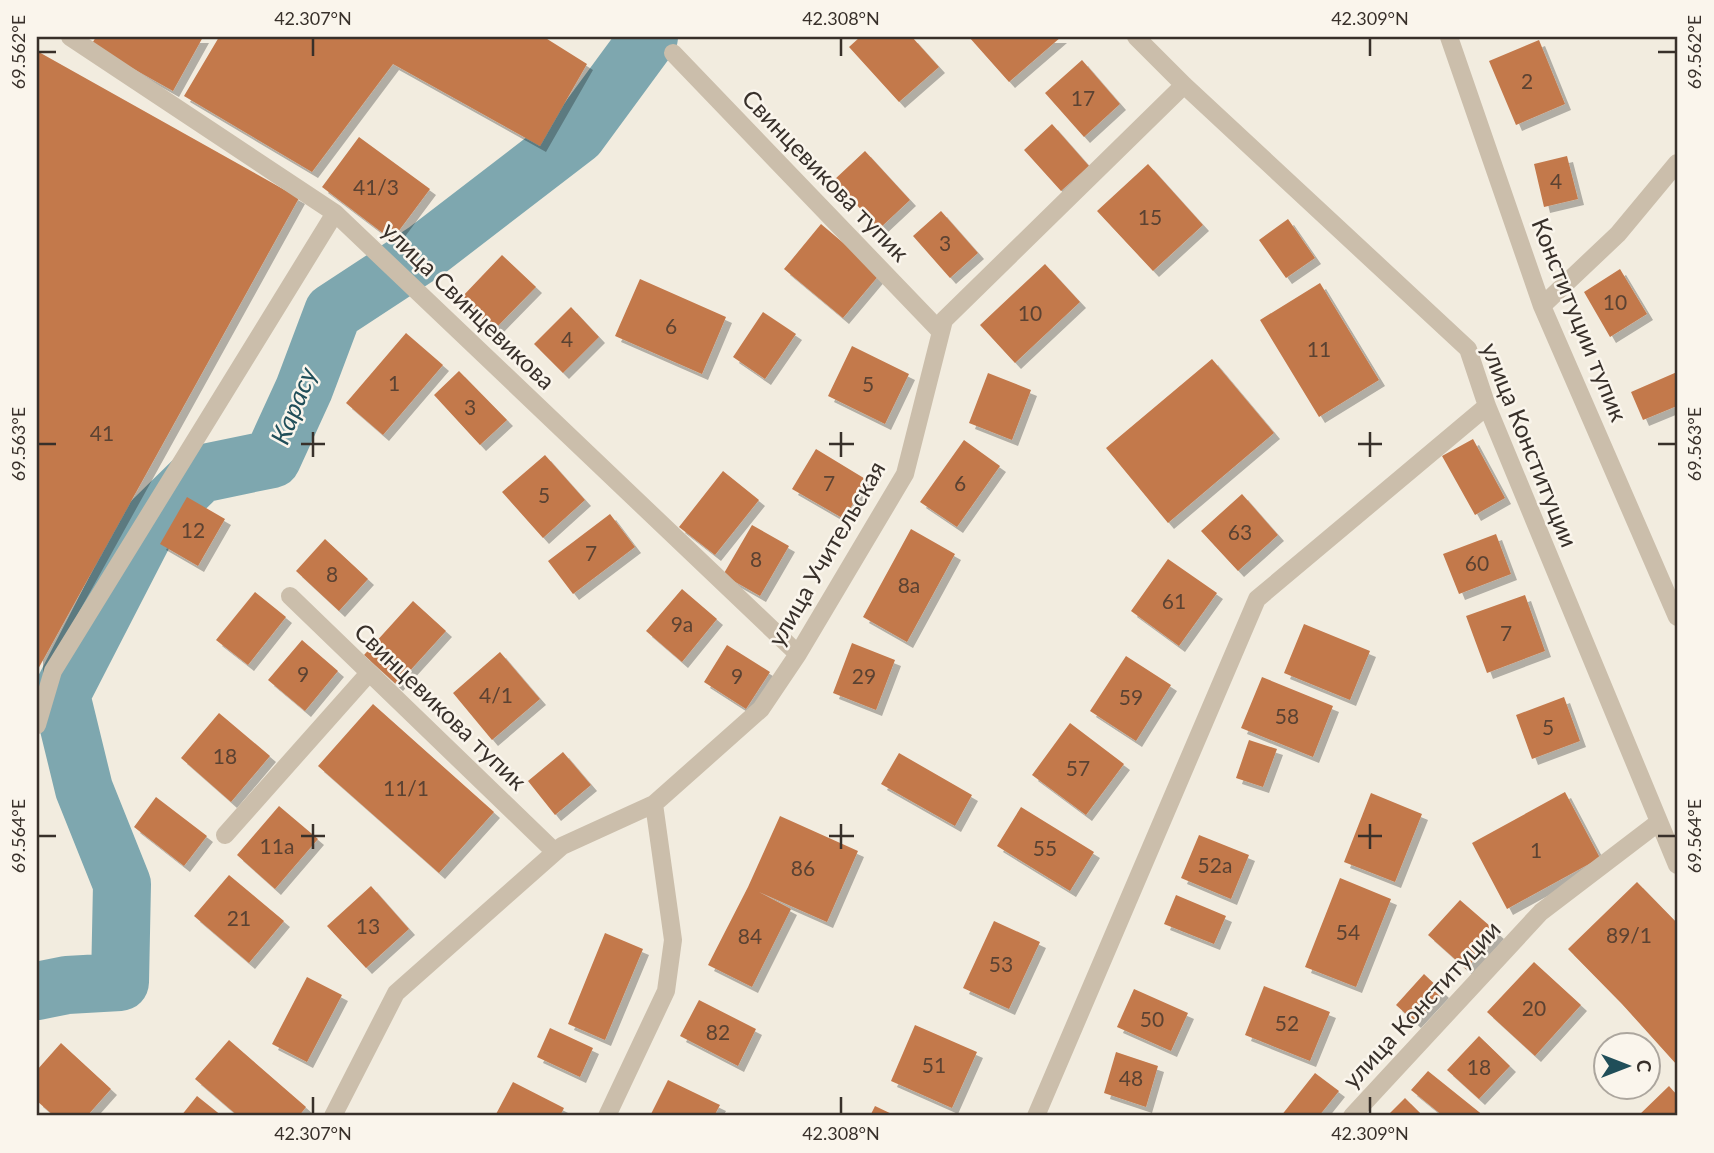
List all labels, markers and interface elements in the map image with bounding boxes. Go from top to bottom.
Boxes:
text: 42.307°N [274,7,352,29]
text: 42.308°N [802,7,880,29]
text: 42.309°N [1331,7,1409,29]
text: 69.562°E [7,15,29,89]
text: 69.562°E [1683,15,1705,89]
house number: 2 [1521,68,1533,93]
street label: Свинцевикова тупик [737,83,916,267]
house number: 17 [1071,85,1095,110]
house number: 4 [1550,168,1562,193]
house number: 41/3 [353,174,399,199]
house number: 15 [1138,204,1162,229]
street label: Конституции тупик [1526,214,1635,426]
street label: улица Свинцевикова [377,215,561,395]
house number: 3 [939,230,951,255]
house number: 10 [1603,289,1627,314]
house number: 10 [1018,300,1042,325]
house number: 6 [665,313,677,338]
house number: 4 [561,326,573,351]
house number: 11 [1307,336,1331,361]
street label: улица Конституции [1476,338,1585,551]
water label: Карасу [263,362,323,449]
house number: 1 [388,370,400,395]
house number: 5 [862,371,874,396]
house number: 3 [464,394,476,419]
text: 69.563°E [7,407,29,481]
text: 69.563°E [1683,407,1705,481]
house number: 41 [90,420,114,445]
street label: улица Учительская [761,455,891,651]
house number: 7 [823,470,835,495]
house number: 6 [954,470,966,495]
house number: 5 [538,482,550,507]
house number: 12 [181,517,205,542]
house number: 63 [1228,519,1252,544]
house number: 7 [585,540,597,565]
house number: 8 [750,546,762,571]
house number: 60 [1465,550,1489,575]
house number: 8 [326,561,338,586]
house number: 8а [898,572,920,597]
house number: 61 [1162,588,1186,613]
house number: 9а [671,611,693,636]
street label: Свинцевикова тупик [349,616,533,796]
house number: 7 [1500,620,1512,645]
house number: 9 [297,661,309,686]
house number: 9 [731,663,743,688]
house number: 29 [852,663,876,688]
house number: 4/1 [479,682,513,707]
house number: 59 [1119,684,1143,709]
house number: 58 [1275,703,1299,728]
house number: 5 [1542,714,1554,739]
house number: 18 [213,743,237,768]
house number: 57 [1066,755,1090,780]
house number: 11/1 [383,775,429,800]
text: 69.564°E [7,799,29,873]
text: 69.564°E [1683,799,1705,873]
house number: 11а [260,833,294,858]
house number: 55 [1033,835,1057,860]
house number: 1 [1530,837,1542,862]
house number: 52а [1198,852,1232,877]
house number: 86 [791,855,815,880]
house number: 21 [227,905,251,930]
house number: 13 [356,913,380,938]
street label: улица Конституции [1336,914,1506,1094]
house number: 54 [1336,919,1360,944]
house number: 89/1 [1606,922,1652,947]
house number: 84 [738,923,762,948]
house number: 53 [989,951,1013,976]
house number: 20 [1522,995,1546,1020]
house number: 50 [1140,1006,1164,1031]
house number: 52 [1275,1010,1299,1035]
house number: 82 [706,1019,730,1044]
north arrow [1592,1030,1662,1100]
house number: 51 [922,1052,946,1077]
house number: 18 [1467,1054,1491,1079]
text: С [1633,1060,1656,1073]
house number: 48 [1119,1065,1143,1090]
text: 42.307°N [274,1122,352,1144]
text: 42.308°N [802,1122,880,1144]
text: 42.309°N [1331,1122,1409,1144]

